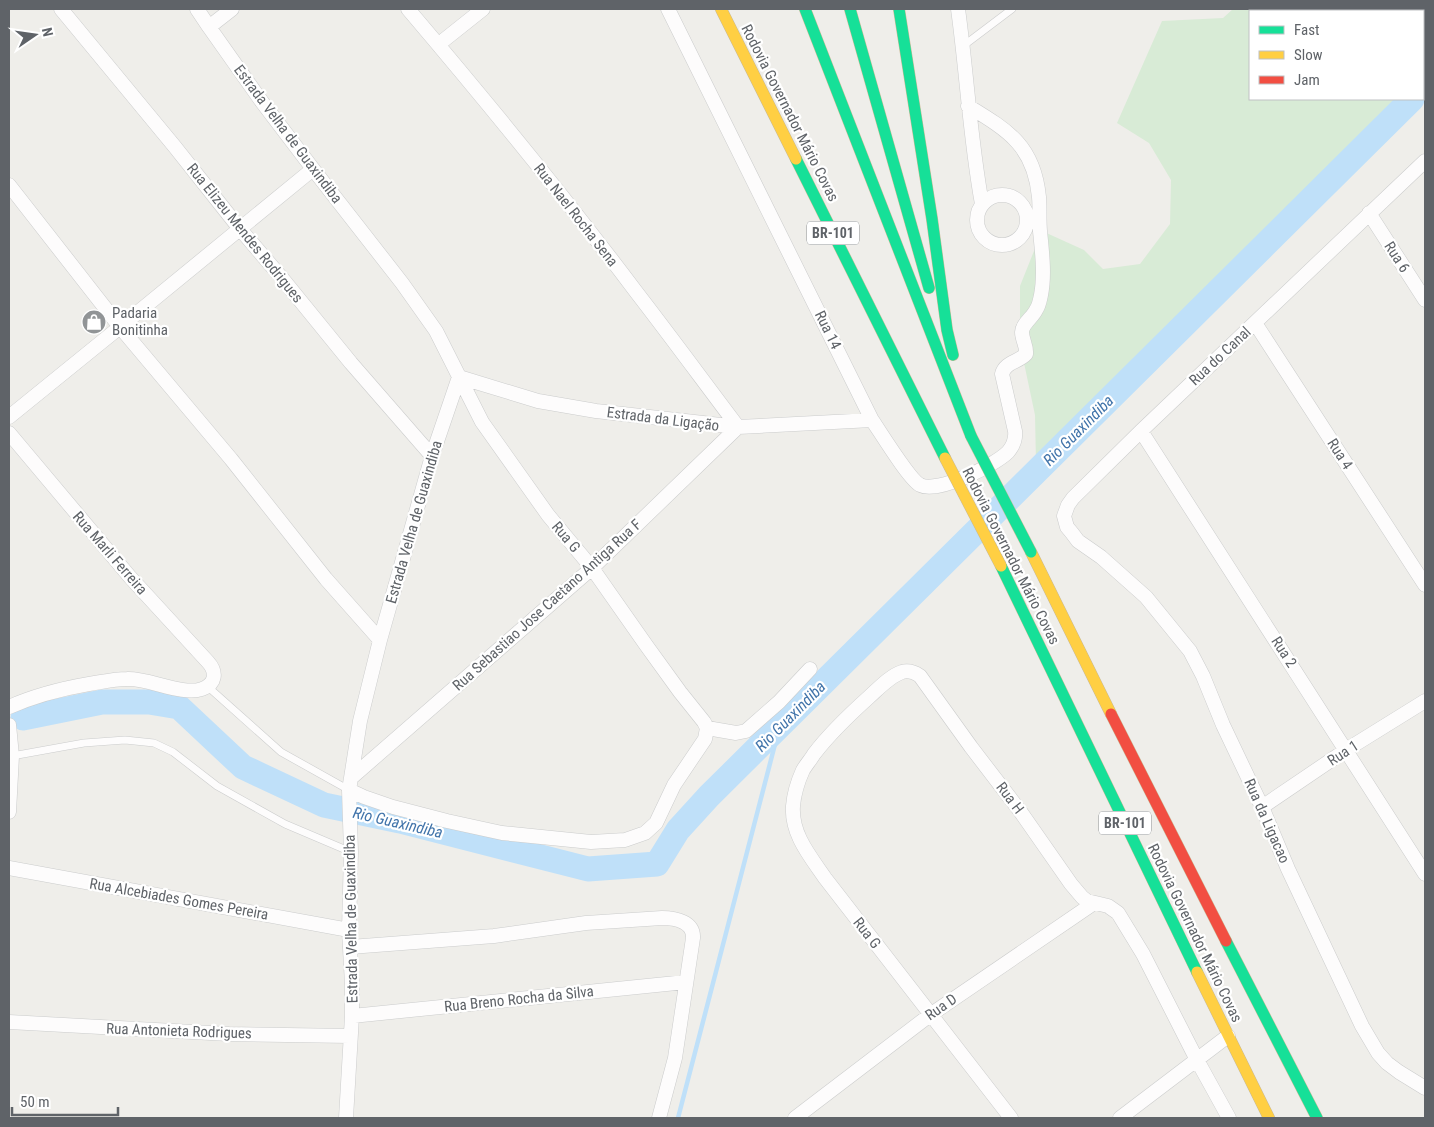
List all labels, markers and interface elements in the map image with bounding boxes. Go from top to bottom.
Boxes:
north arrow [10,10,60,60]
legend [1249,10,1424,100]
street label: Rodovia Governador Mário Covas [737,21,843,205]
text: Fast [1294,21,1319,39]
text: N [39,26,56,38]
text: Slow [1294,46,1323,64]
street label: Estrada Velha de Guaxindiba [230,61,346,207]
text: Jam [1294,71,1320,89]
street label: Rua Elizeu Mendes Rodrigues [183,160,307,306]
street label: Rua Nael Rocha Sena [530,160,622,270]
road number: BR-101 [807,222,859,244]
street label: Rua 6 [1380,238,1414,276]
place label: Padaria Bonitinha [112,304,168,339]
street label: Rua 14 [811,308,845,352]
shop icon: Padaria Bonitinha [81,309,107,335]
street label: Rua do Canal [1185,323,1255,389]
water label: Rio Guaxindiba [1039,391,1117,469]
street label: Estrada da Ligação [606,403,720,435]
street label: Rua 4 [1323,435,1357,473]
street label: Estrada Velha de Guaxindiba [382,438,446,606]
street label: Rodovia Governador Mário Covas [958,464,1064,648]
street label: Rua Marli Ferreira [69,508,151,598]
street label: Rua Sebastiao Jose Caetano Antiga Rua F [449,515,645,695]
street label: Rua G [548,518,584,556]
street label: Rua 2 [1267,633,1301,671]
water label: Rio Guaxindiba [751,677,829,755]
street label: Rua 1 [1324,736,1362,770]
street label: Rua da Ligacao [1240,776,1294,866]
street label: Rua H [992,779,1028,817]
water label: Rio Guaxindiba [351,803,445,842]
road number: BR-101 [1099,811,1151,834]
street label: Estrada Velha de Guaxindiba [341,835,361,1003]
street label: Rodovia Governador Mário Covas [1144,841,1246,1025]
street label: Rua Alcebiades Gomes Pereira [88,874,270,924]
street label: Rua G [849,914,885,952]
street label: Rua Breno Rocha da Silva [443,982,595,1016]
street label: Rua D [922,990,960,1024]
street label: Rua Antonieta Rodrigues [106,1019,252,1043]
scale bar [12,1084,119,1116]
text: 50 m [20,1093,50,1111]

